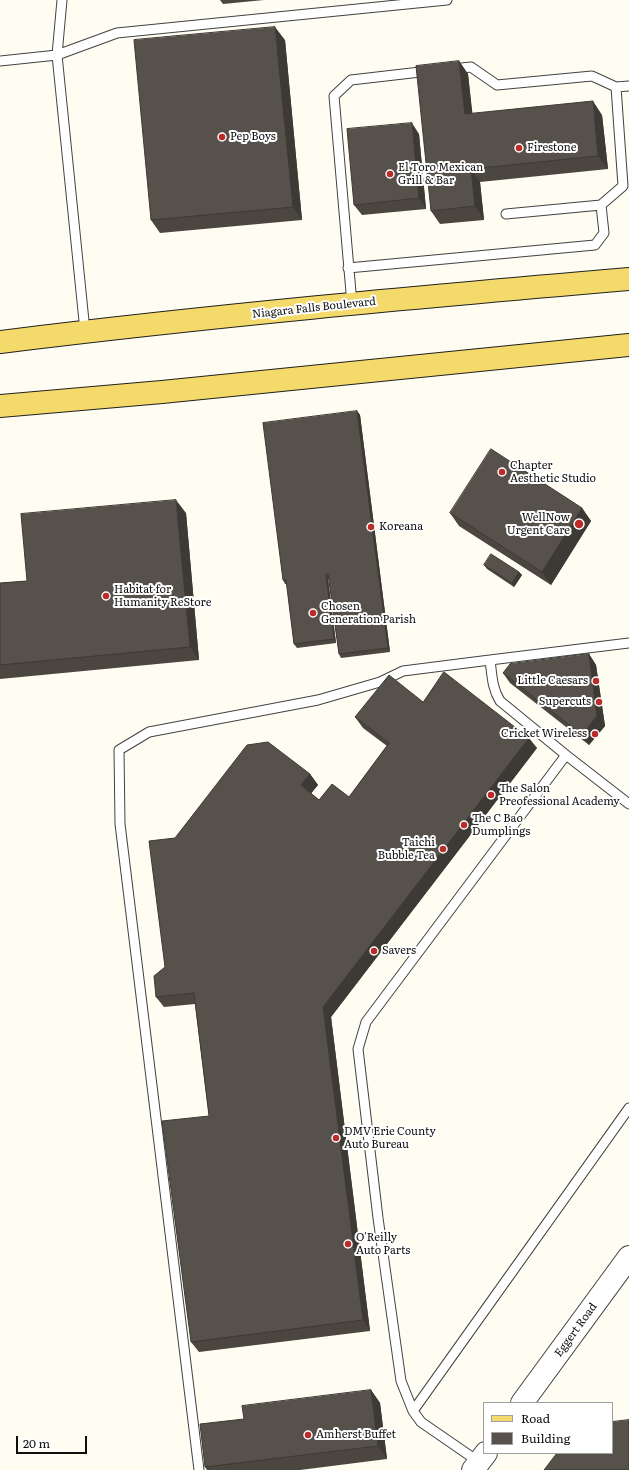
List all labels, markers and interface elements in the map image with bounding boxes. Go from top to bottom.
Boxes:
place label: Pep Boys [230,130,276,144]
marker: Pep Boys [217,132,227,142]
place label: Firestone [527,141,577,155]
marker: Firestone [514,143,524,153]
place label: El Toro Mexican Grill & Bar [398,161,483,187]
marker: El Toro Mexican Grill & Bar [385,169,395,179]
street label: Niagara Falls Boulevard [252,295,376,321]
place label: Chapter Aesthetic Studio [510,459,596,485]
marker: Chapter Aesthetic Studio [497,467,507,477]
place label: WellNow Urgent Care [507,511,570,537]
marker: WellNow Urgent Care [573,518,585,530]
place label: Koreana [379,520,423,534]
marker: Koreana [366,522,376,532]
place label: Habitat for Humanity ReStore [114,583,211,609]
marker: Habitat for Humanity ReStore [101,591,111,601]
place label: Chosen Generation Parish [321,600,416,626]
marker: Chosen Generation Parish [308,608,318,618]
place label: Little Caesars [517,674,588,688]
marker: Little Caesars [591,676,601,686]
place label: Supercuts [539,695,591,709]
marker: Supercuts [594,697,604,707]
place label: Cricket Wireless [501,727,587,741]
marker: Cricket Wireless [590,729,600,739]
place label: The Salon Preofessional Academy [499,782,620,808]
marker: The Salon Preofessional Academy [486,790,496,800]
place label: The C Bao Dumplings [472,812,530,838]
marker: The C Bao Dumplings [459,820,469,830]
place label: Taichi Bubble Tea [378,836,435,862]
marker: Taichi Bubble Tea [438,844,448,854]
place label: Savers [382,944,416,958]
marker: Savers [369,946,379,956]
place label: DMV Erie County Auto Bureau [344,1125,436,1151]
marker: DMV Erie County Auto Bureau [331,1133,341,1143]
place label: O'Reilly Auto Parts [356,1231,410,1257]
marker: O'Reilly Auto Parts [343,1239,353,1249]
street label: Eggert Road [552,1301,600,1359]
legend [483,1402,613,1454]
text: Road [521,1409,550,1427]
scale bar [18,1428,89,1454]
place label: Amherst Buffet [316,1428,396,1442]
text: Building [521,1429,570,1447]
marker: Amherst Buffet [303,1430,313,1440]
text: 20 m [23,1434,50,1452]

